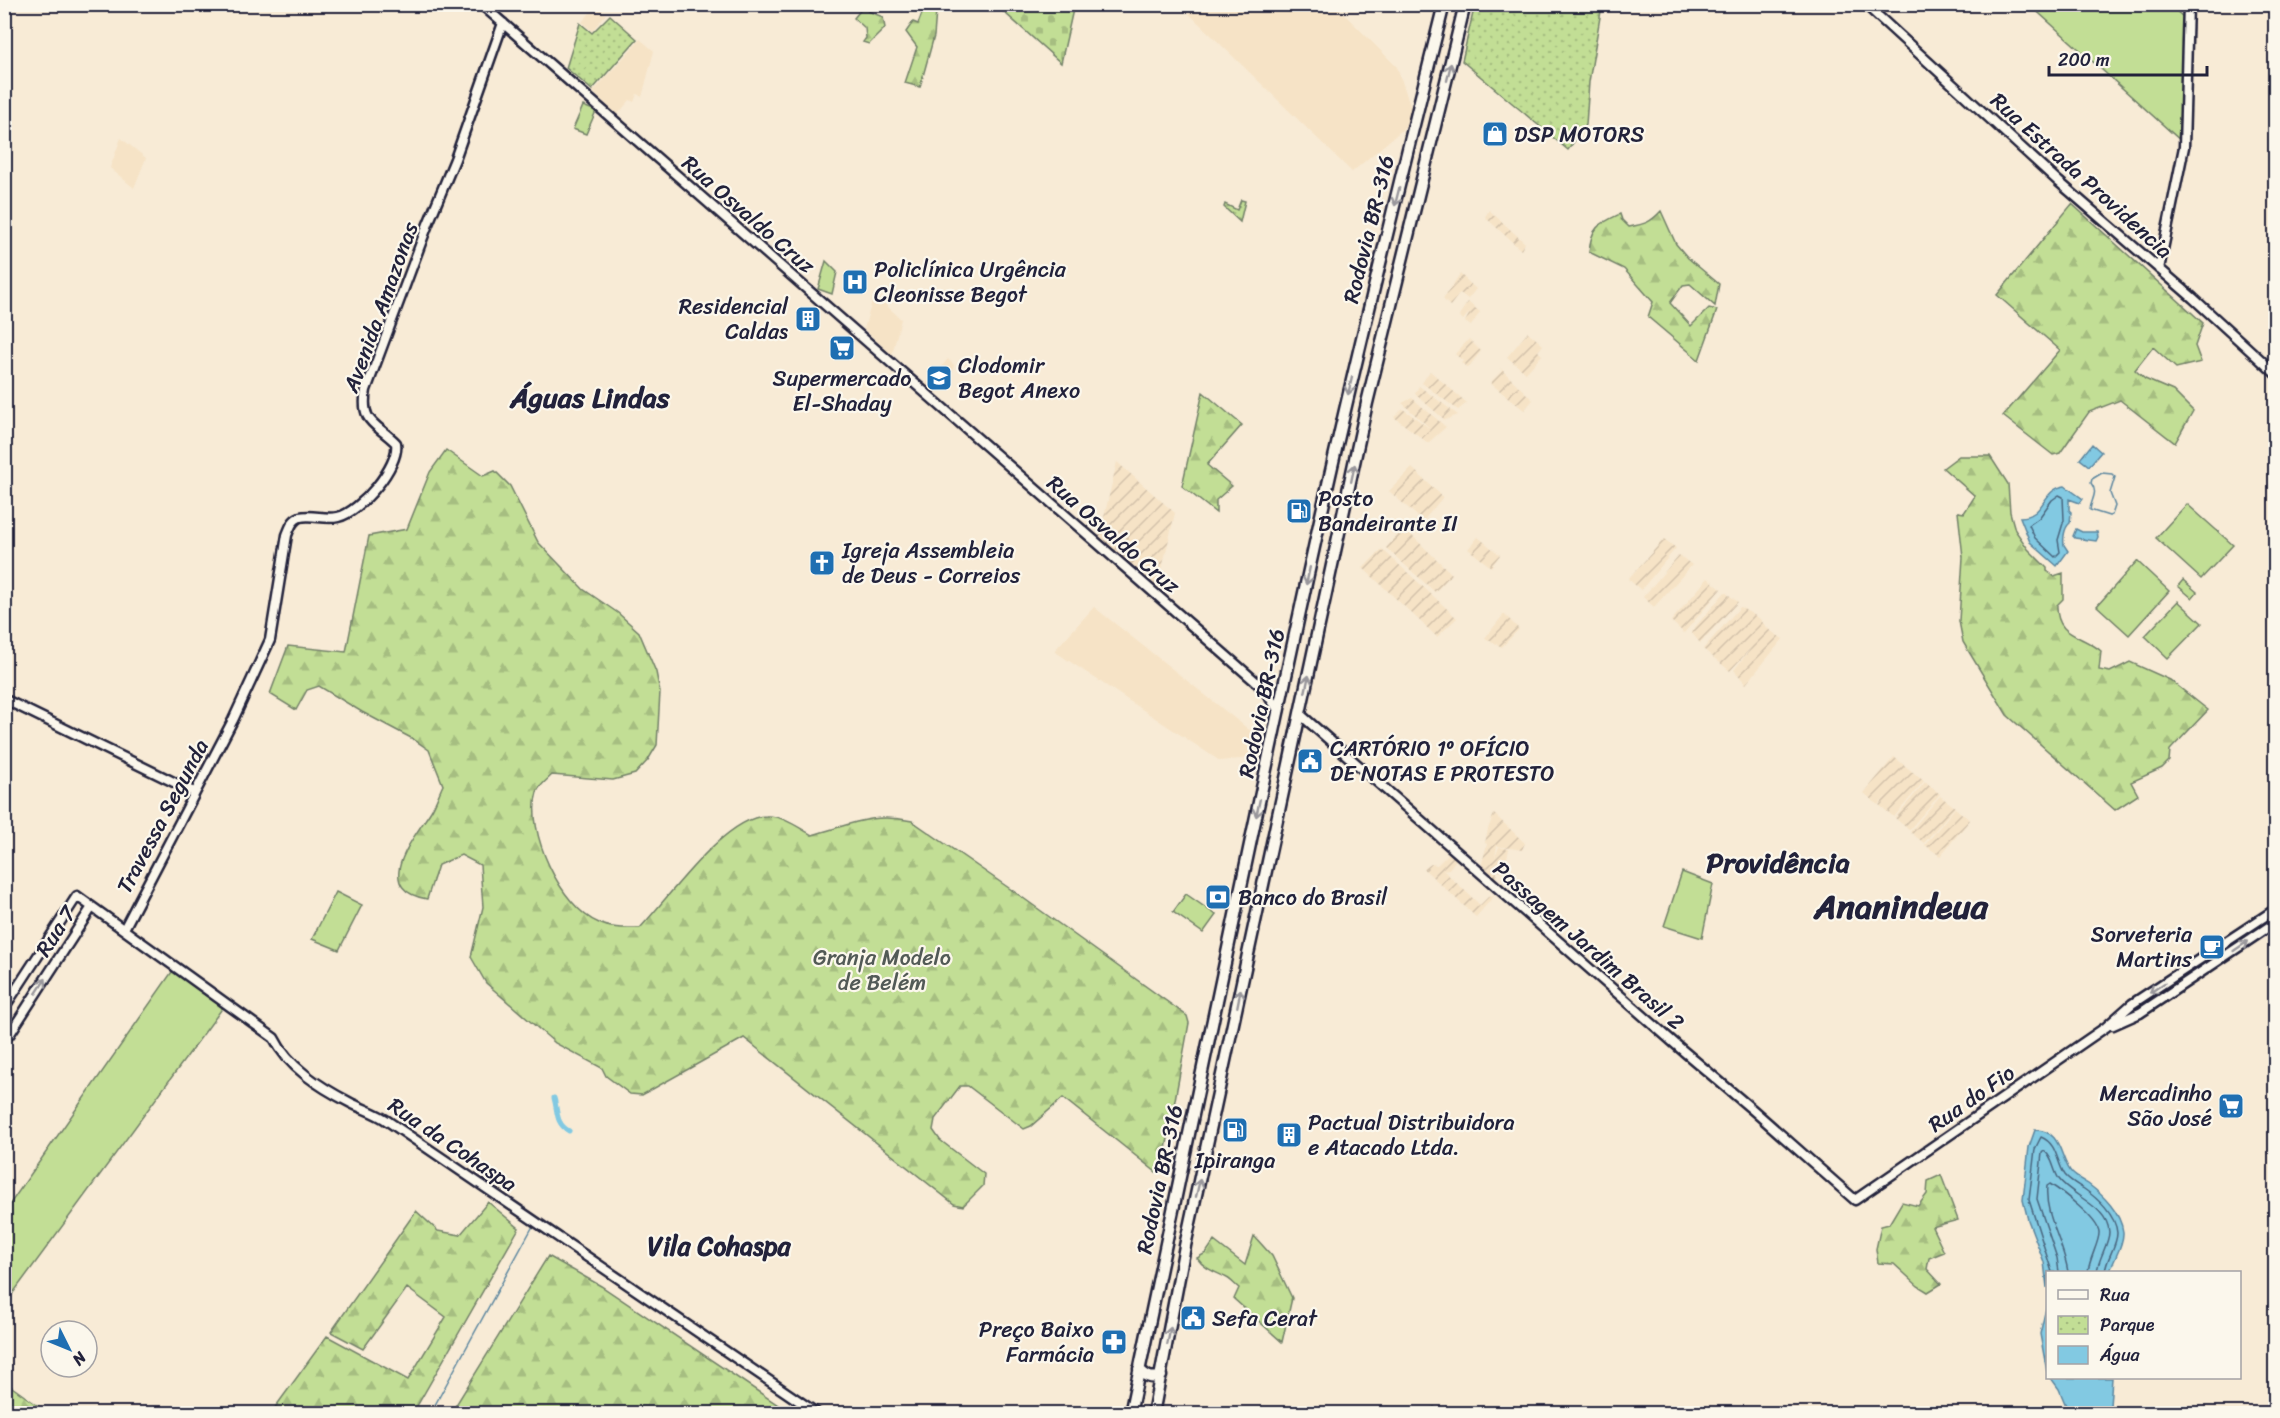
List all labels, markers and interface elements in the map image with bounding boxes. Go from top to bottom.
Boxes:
scale bar [2049,39,2206,77]
text: 200 m [2058,44,2110,76]
one-way arrow [1444,62,1456,81]
street label: Rua Estrada Providencia [1981,82,2182,268]
place label: DSP MOTORS [1514,115,1645,154]
shop icon: DSP MOTORS [1480,119,1510,149]
street label: Rua Osvaldo Cruz [673,145,825,284]
street label: Rodovia BR-316 [1331,151,1406,307]
one-way arrow [1390,187,1402,206]
street label: Avenida Amazonas [331,215,430,399]
place label: Policlínica Urgência Cleonisse Begot [874,250,1067,314]
hospital icon: Policlínica Urgência Cleonisse Begot [840,267,870,297]
place label: Residencial Caldas [679,287,789,351]
building icon: Residencial Caldas [793,304,823,334]
supermarket icon: Supermercado El-Shaday [827,333,857,363]
place label: Clodomir Begot Anexo [958,346,1080,410]
place label: Supermercado El-Shaday [773,359,911,423]
school or university icon: Clodomir Begot Anexo [924,363,954,393]
district label: Águas Lindas [509,373,671,422]
one-way arrow [1344,376,1356,395]
one-way arrow [1348,464,1359,483]
street label: Rua Osvaldo Cruz [1038,465,1190,604]
place label: Posto Bandeirante II [1318,479,1458,543]
fuel station icon: Posto Bandeirante II [1284,496,1314,526]
place label: Igreja Assembleia de Deus - Correios [841,531,1021,595]
church icon: Igreja Assembleia de Deus - Correios [807,548,837,578]
one-way arrow [1302,566,1313,586]
street label: Rodovia BR-316 [1227,625,1296,781]
one-way arrow [1302,675,1314,694]
place label: CARTÓRIO 1º OFÍCIO DE NOTAS E PROTESTO [1330,729,1555,793]
street label: Travessa Segunda [105,732,220,901]
public building icon: CARTÓRIO 1º OFÍCIO DE NOTAS E PROTESTO [1295,746,1325,776]
one-way arrow [1252,798,1263,817]
district label: Providência [1706,838,1850,887]
street label: Passagem Jardim Brasil 2 [1484,850,1694,1040]
district label: Ananindeua [1812,877,1989,937]
place label: Banco do Brasil [1238,878,1388,917]
bank icon: Banco do Brasil [1203,882,1233,912]
street label: Rua 7 [24,897,87,965]
place label: Sorveteria Martins [2091,915,2193,979]
cafe icon: Sorveteria Martins [2197,932,2227,962]
park label: Granja Modelo de Belém [813,938,951,1002]
one-way arrow [2232,939,2249,951]
one-way arrow [35,978,47,995]
one-way arrow [2149,982,2166,994]
one-way arrow [1234,988,1245,1008]
street label: Rua do Fio [1919,1054,2023,1143]
place label: Mercadinho São José [2099,1074,2212,1138]
street label: Rua da Cohaspa [380,1086,526,1202]
supermarket icon: Mercadinho São José [2216,1091,2246,1121]
street label: Rodovia BR-316 [1125,1101,1194,1257]
place label: Pactual Distribuidora e Atacado Ltda. [1308,1103,1515,1167]
fuel station icon: Ipiranga [1220,1115,1250,1145]
building icon: Pactual Distribuidora e Atacado Ltda. [1274,1120,1304,1150]
place label: Ipiranga [1194,1141,1275,1180]
one-way arrow [1193,1179,1205,1198]
district label: Vila Cohaspa [647,1223,791,1269]
legend [2046,1271,2241,1379]
text: Rua [2100,1279,2131,1311]
place label: Sefa Cerat [1212,1299,1318,1338]
public building icon: Sefa Cerat [1178,1303,1208,1333]
text: Parque [2100,1309,2155,1341]
place label: Preço Baixo Farmácia [979,1310,1094,1374]
north arrow [39,1319,99,1379]
one-way arrow [1163,1326,1174,1346]
pharmacy icon: Preço Baixo Farmácia [1099,1327,1129,1357]
text: Água [2099,1339,2141,1371]
text: N [65,1344,95,1373]

